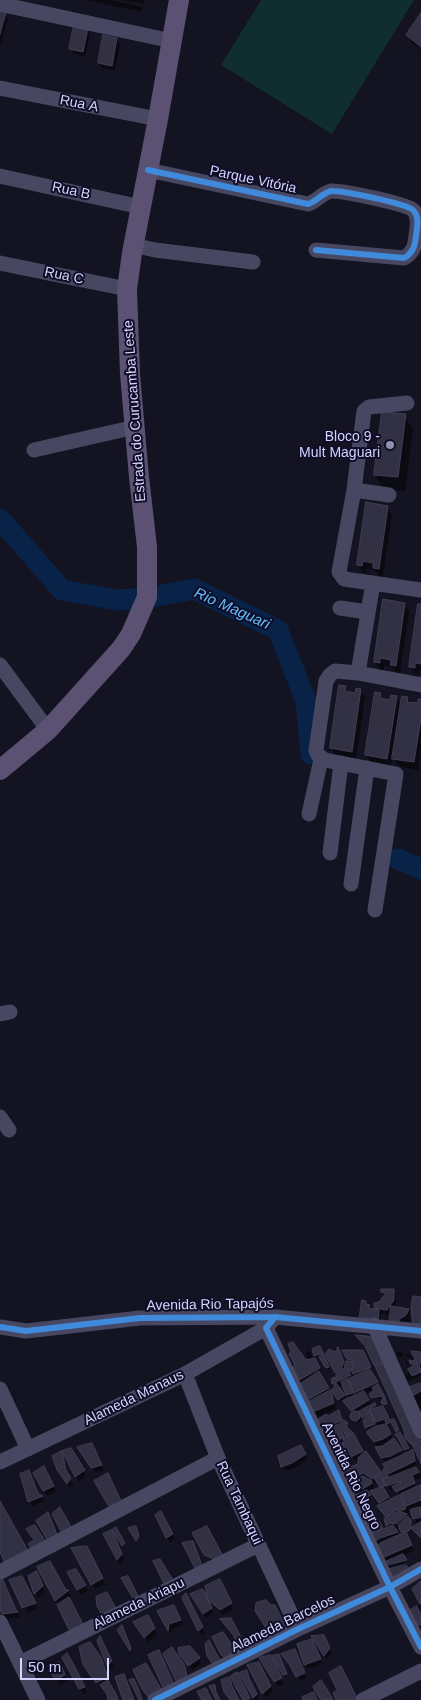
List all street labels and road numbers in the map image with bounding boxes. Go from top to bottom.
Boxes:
street label: Rua A [58,92,100,116]
street label: Parque Vitória [208,163,298,197]
street label: Rua B [50,179,92,203]
street label: Rua C [43,264,85,288]
street label: Estrada do Curucamba Leste [120,320,150,502]
street label: Avenida Rio Tapajós [146,1295,274,1315]
street label: Alameda Manaus [81,1367,187,1429]
street label: Avenida Rio Negro [318,1420,384,1532]
street label: Rua Tambaqui [212,1459,266,1547]
street label: Alameda Ariapu [91,1575,187,1633]
street label: Alameda Barcelos [228,1592,338,1656]

